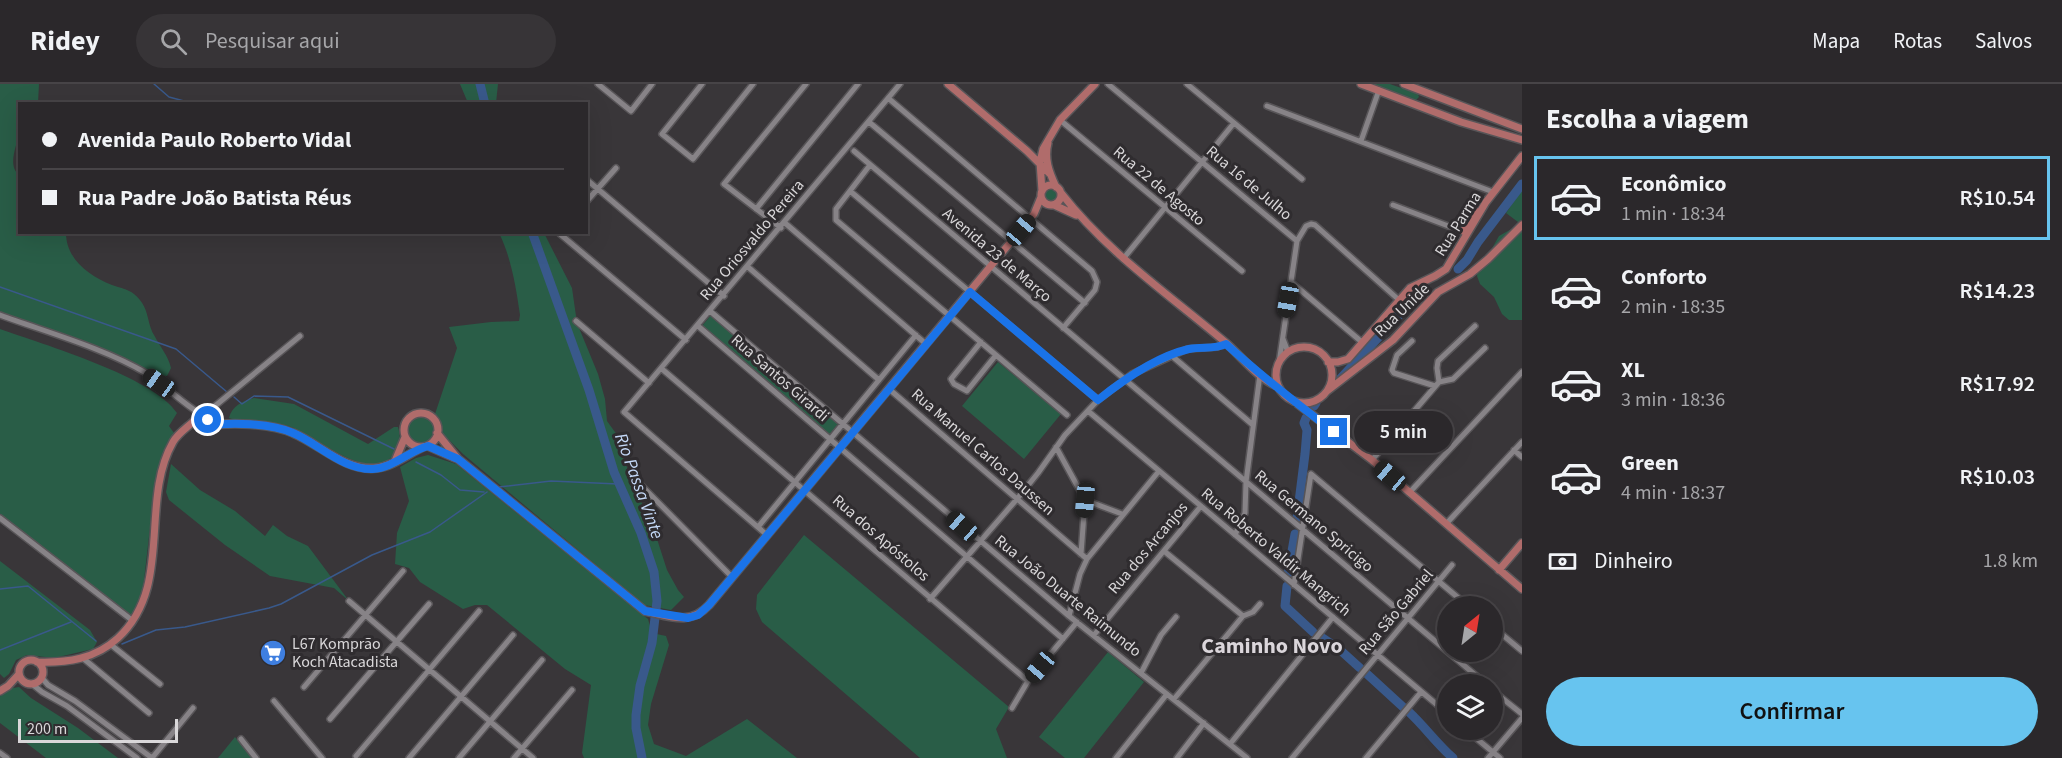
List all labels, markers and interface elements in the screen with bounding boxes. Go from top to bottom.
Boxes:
search box [136,14,556,68]
text: Ridey [30,21,100,61]
icon: search [157,25,190,58]
text: Pesquisar aqui [205,25,340,57]
text: Mapa [1812,26,1860,56]
text: Rotas [1893,26,1942,56]
text: Salvos [1975,26,2032,56]
text: Escolha a viagem [1546,100,1749,139]
text: Avenida Paulo Roberto Vidal [78,124,351,156]
street label: Rua 16 de Julho [1201,140,1297,226]
street label: Rua 22 de Agosto [1108,141,1210,231]
text: Econômico [1621,168,1726,200]
icon: car [1549,171,1603,225]
street label: Rua Oriosvaldo Pereira [695,175,809,305]
text: Rua Padre João Batista Réus [78,182,351,214]
text: R$10.54 [1959,182,2035,214]
street label: Rua Parma [1429,187,1487,261]
text: 1 min · 18:34 [1621,200,1725,228]
street label: Avenida 23 de Março [938,203,1056,307]
car [1003,210,1039,250]
text: Conforto [1621,261,1707,293]
icon: car [1549,264,1603,318]
text: R$14.23 [1959,275,2035,307]
street label: Rua Unide [1370,278,1434,342]
car [1276,281,1300,319]
text: 2 min · 18:35 [1621,293,1725,321]
street label: Rua Santos Girardi [726,329,834,427]
text: XL [1621,354,1645,386]
icon: car [1549,357,1603,411]
car [139,365,179,401]
text: R$17.92 [1959,368,2035,400]
street label: Rua Manuel Carlos Daussen [907,383,1059,521]
text: 3 min · 18:36 [1621,386,1725,414]
route start [194,406,221,433]
callout: 5 min [1355,411,1454,453]
route end [1320,418,1347,445]
text: 5 min [1380,418,1427,446]
water label: Rio Passa Vinte [608,430,670,543]
text: Green [1621,447,1679,479]
icon: car [1549,450,1603,504]
car [1370,458,1410,494]
text: R$10.03 [1959,461,2035,493]
street label: Rua Germano Spricigo [1250,465,1378,577]
text: 4 min · 18:37 [1621,479,1725,507]
car [1074,481,1096,519]
street label: Rua Roberto Valdir Mangrich [1196,483,1356,621]
street label: Rua dos Apóstolos [828,490,935,587]
street label: Rua dos Arcanjos [1103,497,1193,599]
car [943,507,981,545]
street label: Rua João Duarte Raimundo [990,530,1146,662]
icon: cash [1546,545,1579,578]
text: Dinheiro [1594,545,1673,577]
text: 1.8 km [1983,547,2038,575]
street label: Rua São Gabriel [1354,564,1438,660]
north arrow [1437,596,1503,662]
map controls [1437,596,1503,740]
district label: Caminho Novo [1201,630,1343,662]
place label: L67 Komprão Koch Atacadista [292,633,398,673]
supermarket icon: L67 Komprão Koch Atacadista [258,638,288,668]
car [1022,647,1058,687]
button: layers [1437,674,1503,740]
button: Confirmar [1546,677,2038,746]
scale bar [18,716,178,744]
text: 200 m [27,718,67,740]

